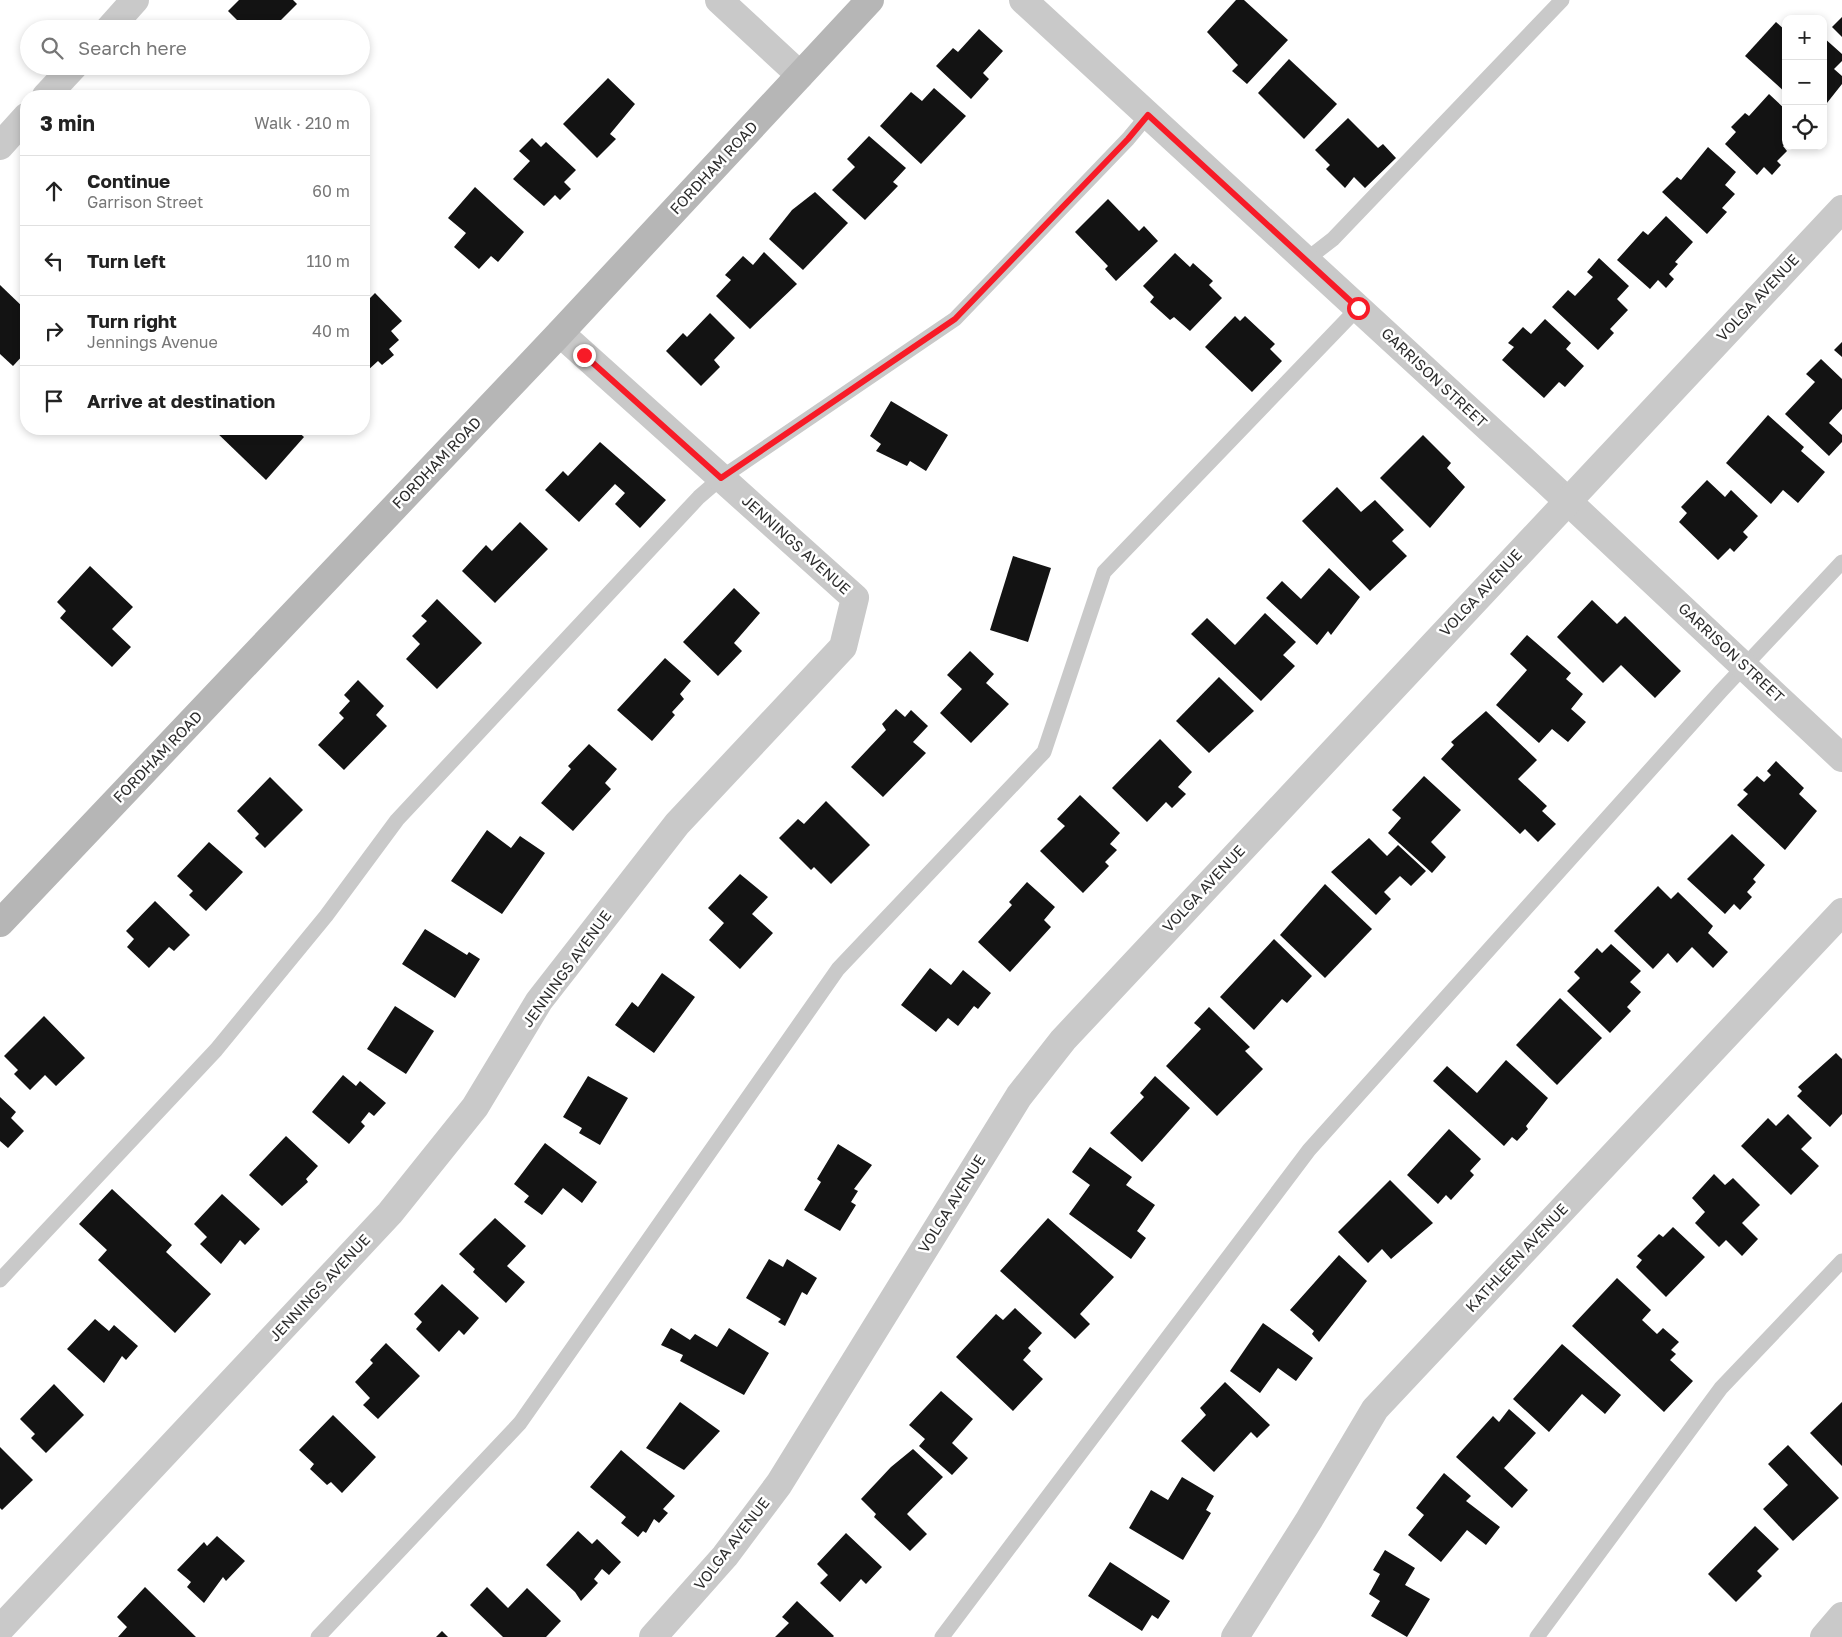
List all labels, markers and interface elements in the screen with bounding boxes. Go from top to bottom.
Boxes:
map controls [1782,15,1827,150]
button: + [1782,15,1827,60]
search box [20,20,370,75]
icon: search [38,34,66,62]
text: Search here [78,36,187,59]
button: − [1782,60,1827,105]
button: locate [1782,105,1827,150]
text: 3 min [40,110,95,136]
text: Walk · 210 m [254,113,350,133]
street label: FORDHAM ROAD [666,117,761,217]
text: Continue [87,169,170,192]
icon: ahead [40,177,68,205]
text: 60 m [312,181,350,201]
text: Garrison Street [87,192,203,212]
icon: left [40,247,68,275]
text: Turn left [87,249,166,272]
street label: VOLGA AVENUE [1712,250,1802,345]
text: 110 m [306,251,350,271]
route start [1347,297,1370,320]
text: Turn right [87,309,177,332]
icon: right [40,317,68,345]
text: 40 m [312,321,350,341]
street label: GARRISON STREET [1378,324,1491,431]
text: Jennings Avenue [87,332,218,352]
route end [573,344,596,367]
icon: arrive [40,387,68,415]
text: Arrive at destination [87,389,275,412]
street label: FORDHAM ROAD [388,413,485,512]
street label: JENNINGS AVENUE [739,491,855,598]
street label: VOLGA AVENUE [1435,545,1525,640]
street label: GARRISON STREET [1675,599,1788,706]
street label: FORDHAM ROAD [109,707,206,806]
street label: VOLGA AVENUE [1158,841,1248,936]
street label: JENNINGS AVENUE [518,907,615,1030]
street label: VOLGA AVENUE [914,1151,989,1256]
street label: KATHLEEN AVENUE [1461,1199,1571,1315]
street label: JENNINGS AVENUE [265,1230,373,1345]
street label: VOLGA AVENUE [690,1494,773,1593]

